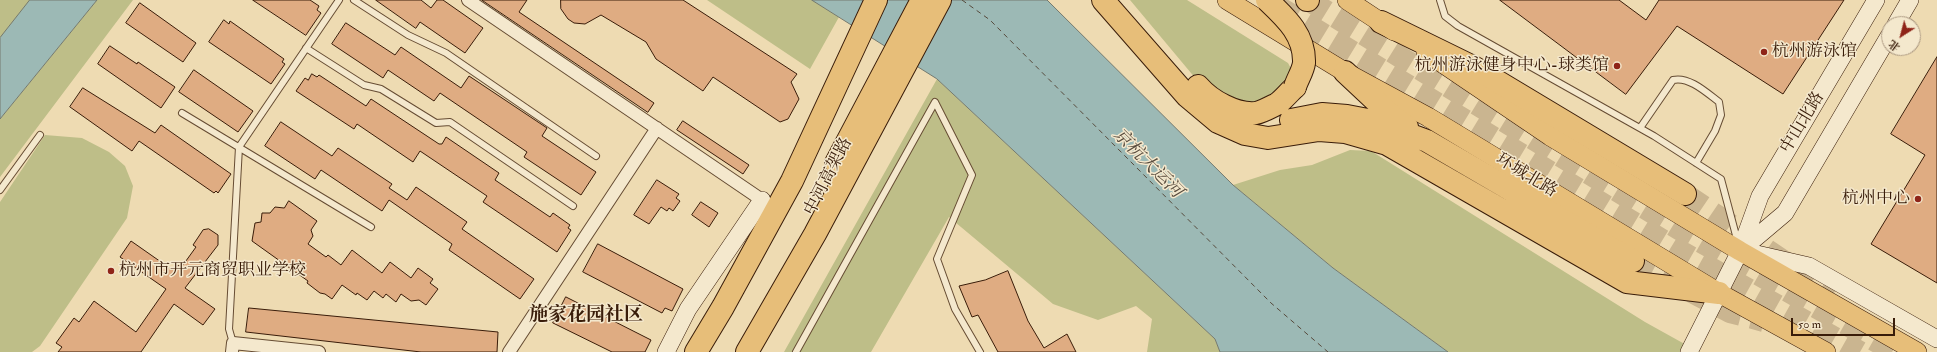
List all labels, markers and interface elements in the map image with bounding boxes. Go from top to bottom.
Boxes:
north arrow [1881,16,1921,56]
text: 北 [1886,37,1903,54]
place label: 杭州游泳馆 [1772,42,1857,62]
marker: 杭州游泳馆 [1759,47,1769,57]
place label: 杭州游泳健身中心-球类馆 [1415,56,1609,76]
marker: 杭州游泳健身中心-球类馆 [1612,61,1622,71]
street label: 中山北路 [1777,89,1829,157]
water label: 京杭大运河 [1108,125,1186,203]
street label: 中河高架路 [801,135,857,219]
street label: 环城北路 [1492,150,1560,202]
place label: 杭州中心 [1842,189,1910,209]
marker: 杭州中心 [1913,194,1923,204]
place label: 杭州市开元商贸职业学校 [119,261,306,281]
marker: 杭州市开元商贸职业学校 [106,266,116,276]
district label: 施家花园社区 [529,305,643,327]
scale bar [1793,310,1897,336]
text: 50 m [1798,317,1821,332]

